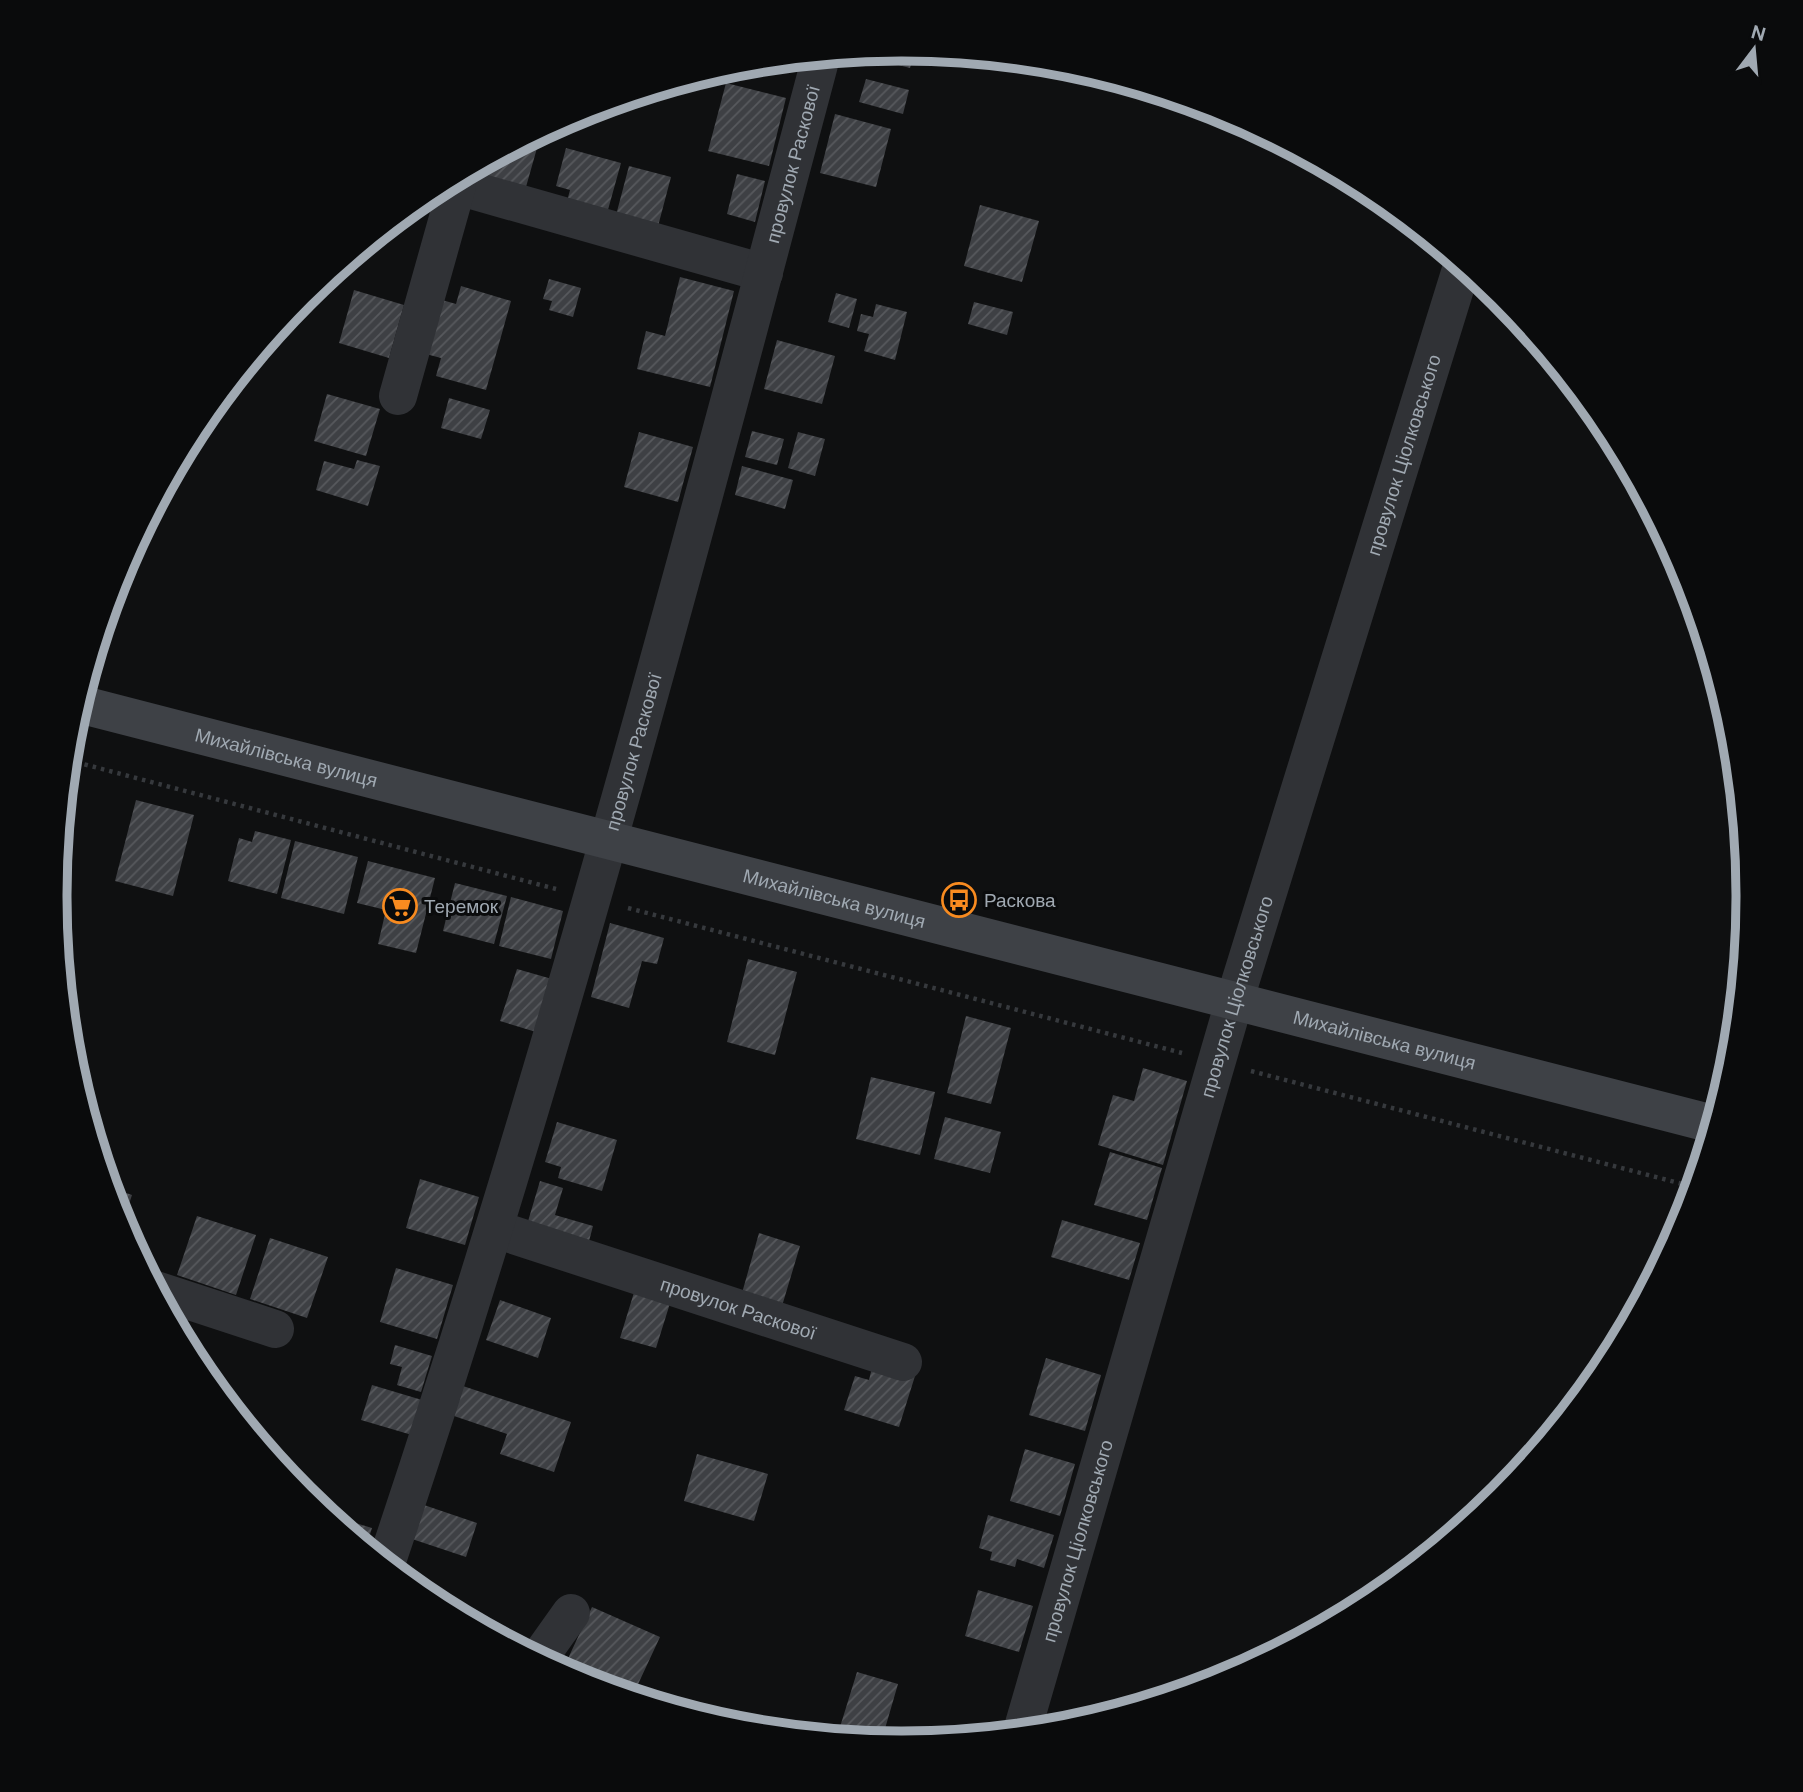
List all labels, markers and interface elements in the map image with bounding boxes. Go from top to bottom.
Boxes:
north arrow [1719,14,1789,84]
text: N [1748,19,1769,47]
street label: провулок Раскової [760,82,826,246]
street label: провулок Ціолковського [1361,351,1447,559]
street label: провулок Раскової [600,670,668,834]
street label: Михайлівська вулиця [192,722,380,793]
street label: Михайлівська вулиця [740,863,928,934]
bus stop icon: Раскова [940,881,978,919]
supermarket icon: Теремок [381,887,419,925]
place label: Раскова [984,888,1056,913]
street label: провулок Ціолковського [1195,893,1279,1101]
place label: Теремок [424,894,499,919]
street label: Михайлівська вулиця [1290,1005,1478,1076]
street label: провулок Раскової [657,1272,820,1346]
street label: провулок Ціолковського [1036,1437,1119,1645]

